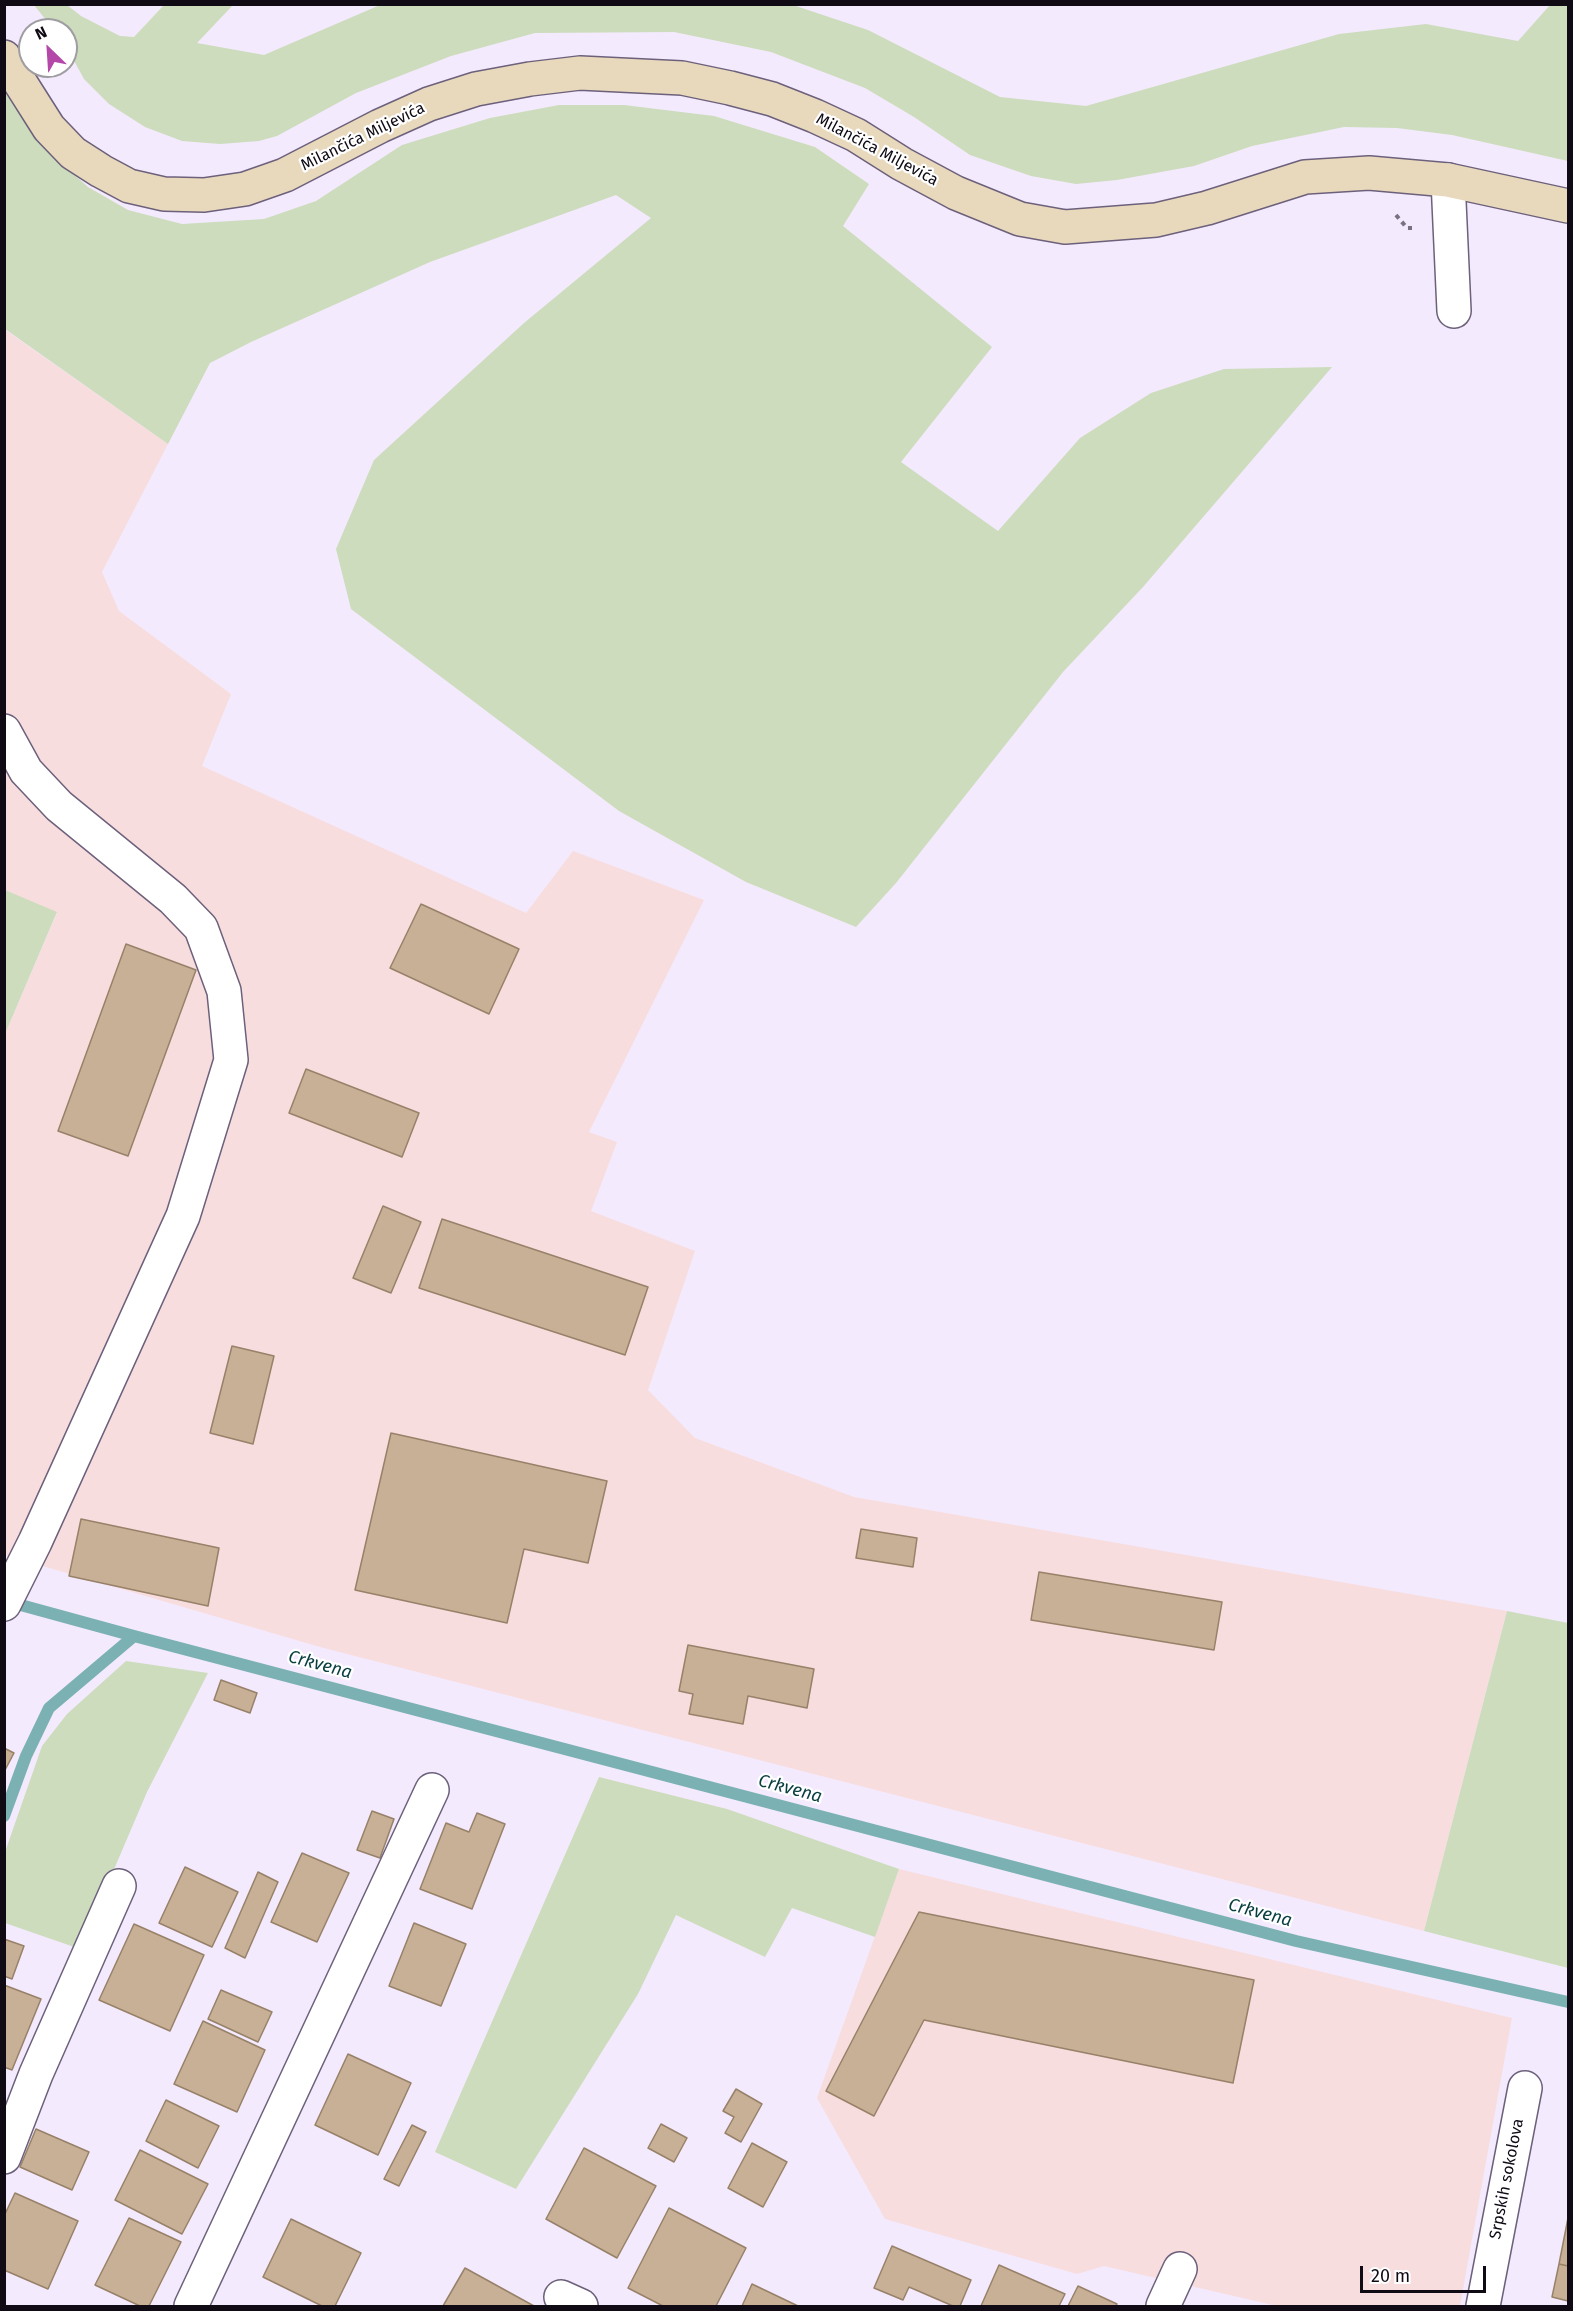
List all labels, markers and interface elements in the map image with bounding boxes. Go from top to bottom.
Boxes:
north arrow [18,18,78,78]
text: N [32,22,50,44]
street label: Milančića Miljevića [298,99,428,175]
street label: Milančića Miljevića [813,110,941,190]
water label: Crkvena [286,1646,354,1684]
water label: Crkvena [756,1770,824,1808]
water label: Crkvena [1226,1894,1294,1932]
street label: Srpskih sokolova [1486,2117,1528,2241]
scale bar [1363,2254,1489,2292]
text: 20 m [1371,2265,1410,2287]

